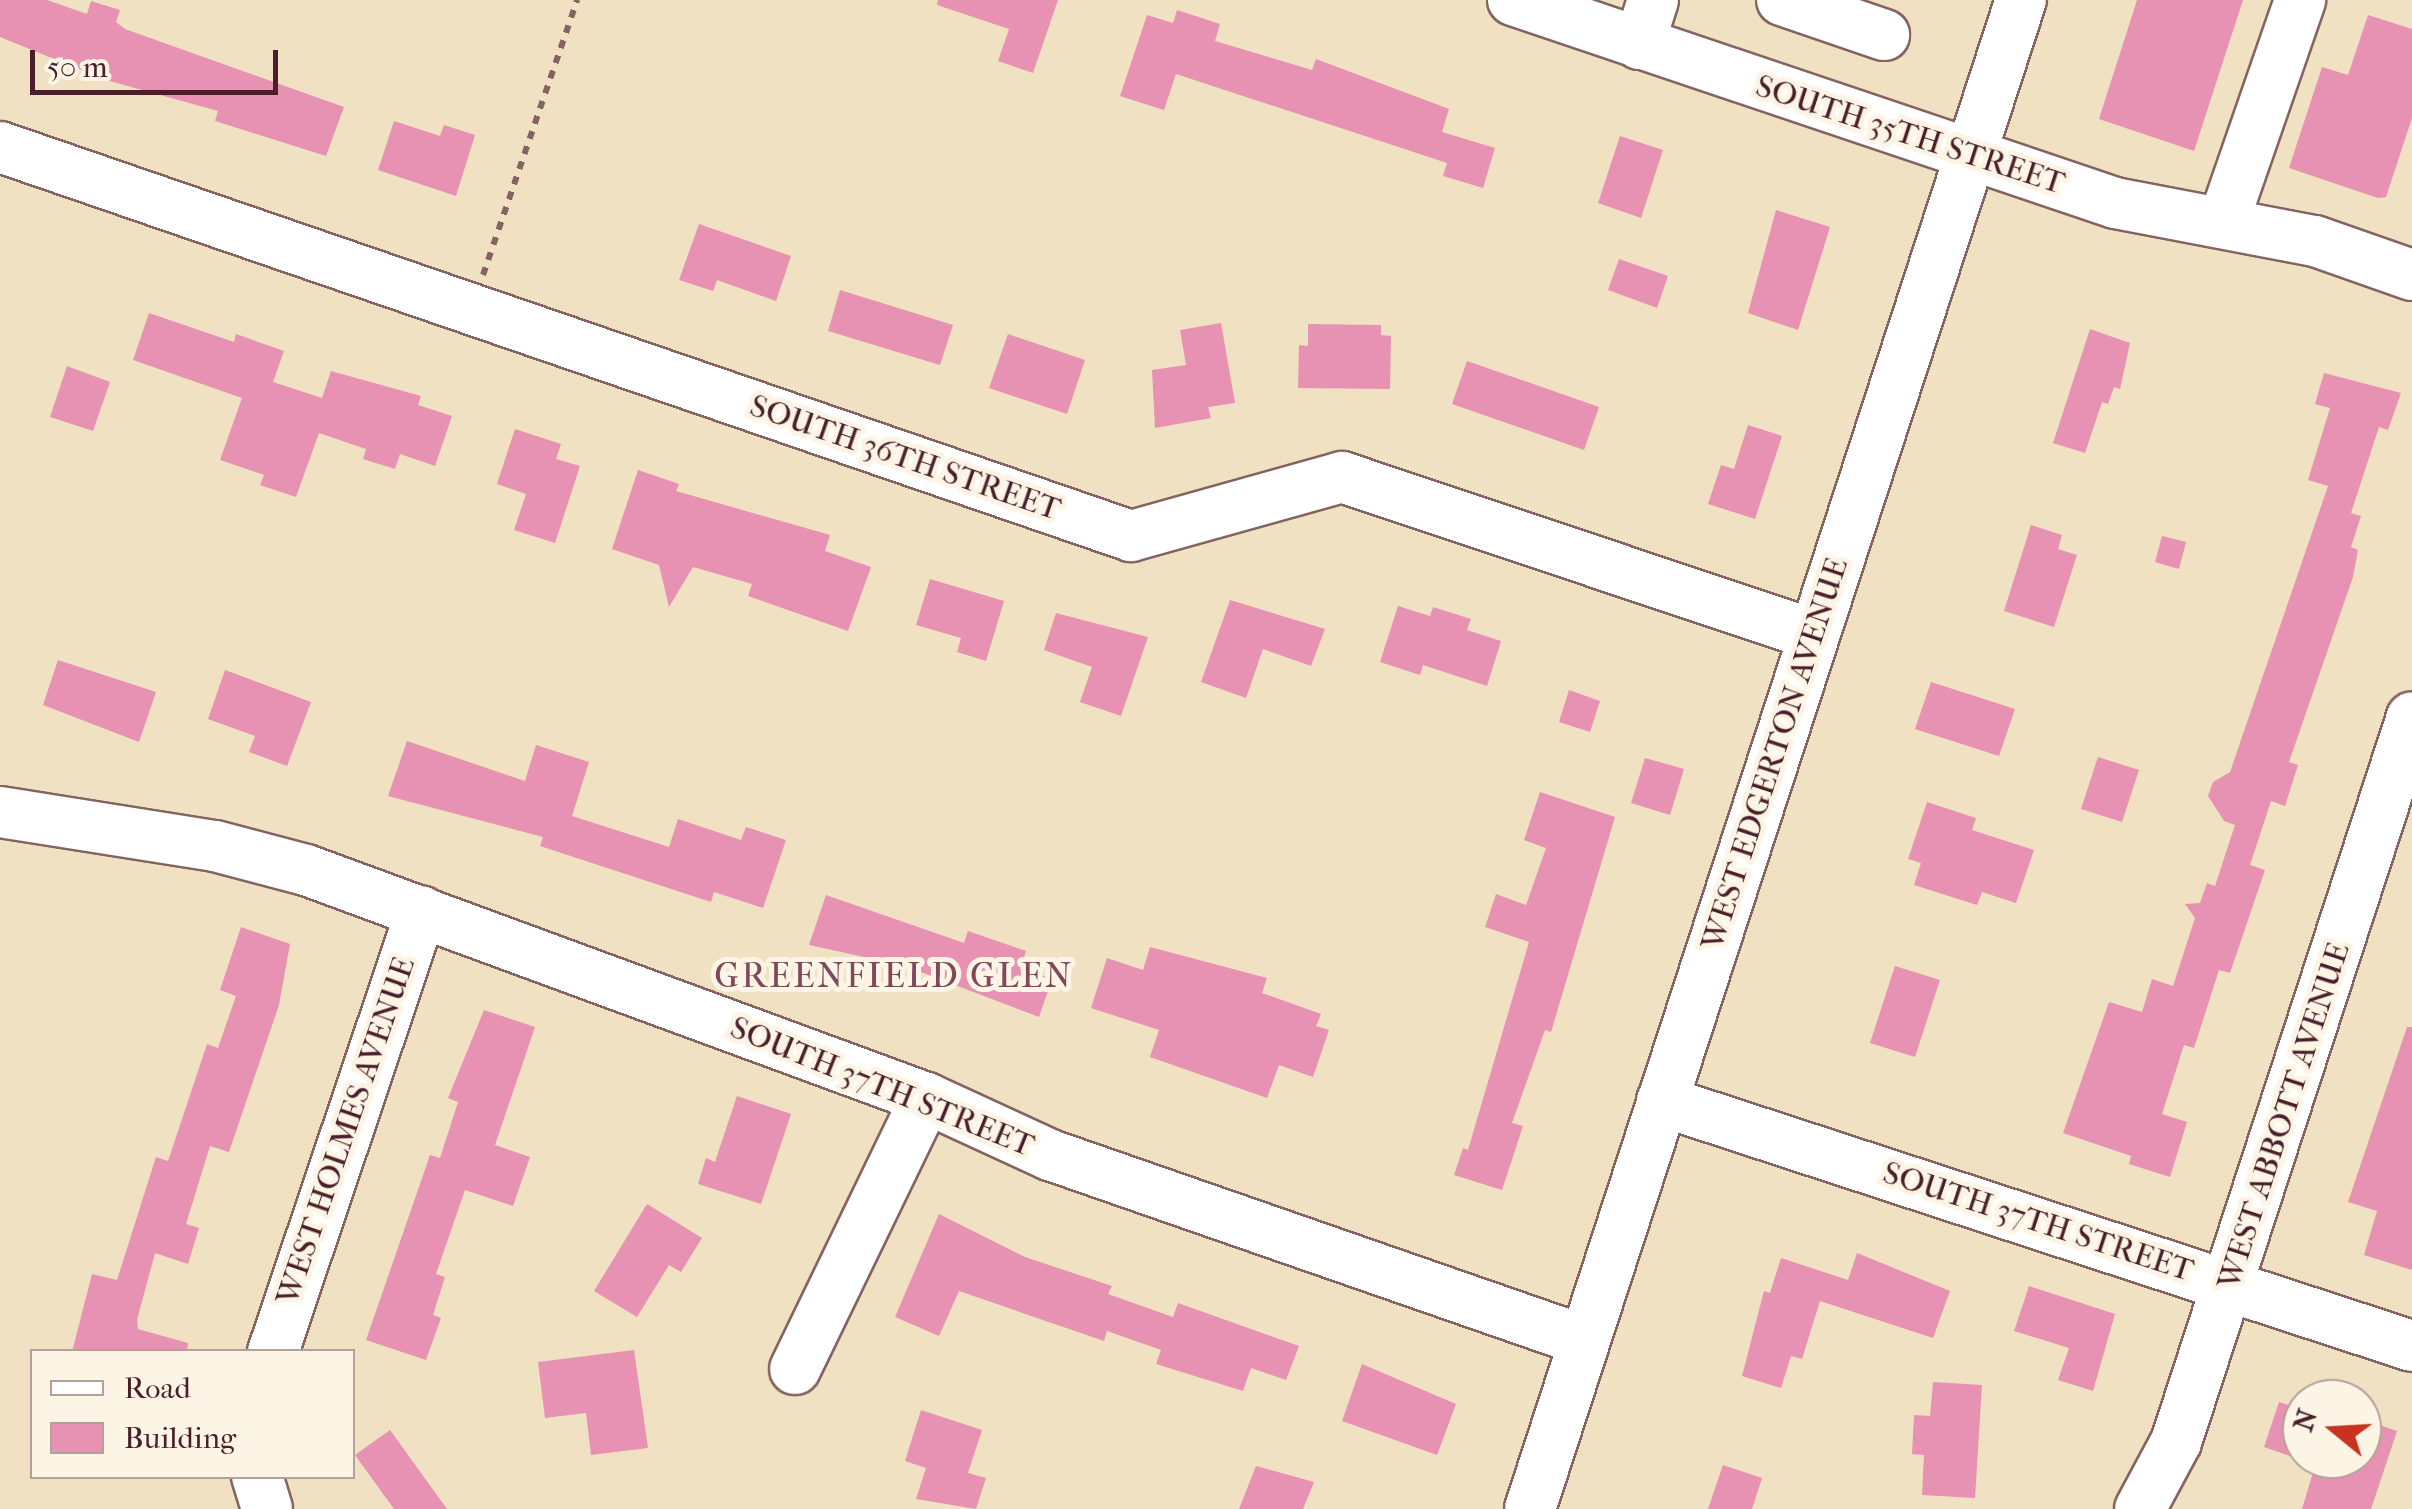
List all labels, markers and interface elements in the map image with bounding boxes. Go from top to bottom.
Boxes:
scale bar [35,30,282,92]
text: 50 m [47,50,108,85]
street label: SOUTH 35TH STREET [1751,67,2069,203]
street label: SOUTH 36TH STREET [745,387,1065,529]
street label: WEST EDGERTON AVENUE [1693,553,1857,955]
street label: WEST ABBOTT AVENUE [2210,938,2358,1294]
street label: WEST HOLMES AVENUE [268,952,424,1310]
district label: GREENFIELD GLEN [714,955,1074,997]
street label: SOUTH 37TH STREET [725,1008,1039,1166]
street label: SOUTH 37TH STREET [1878,1154,2198,1290]
legend [30,1349,355,1479]
text: Road [124,1371,191,1406]
north arrow [2282,1379,2382,1479]
text: N [2286,1405,2324,1435]
text: Building [124,1421,236,1456]

